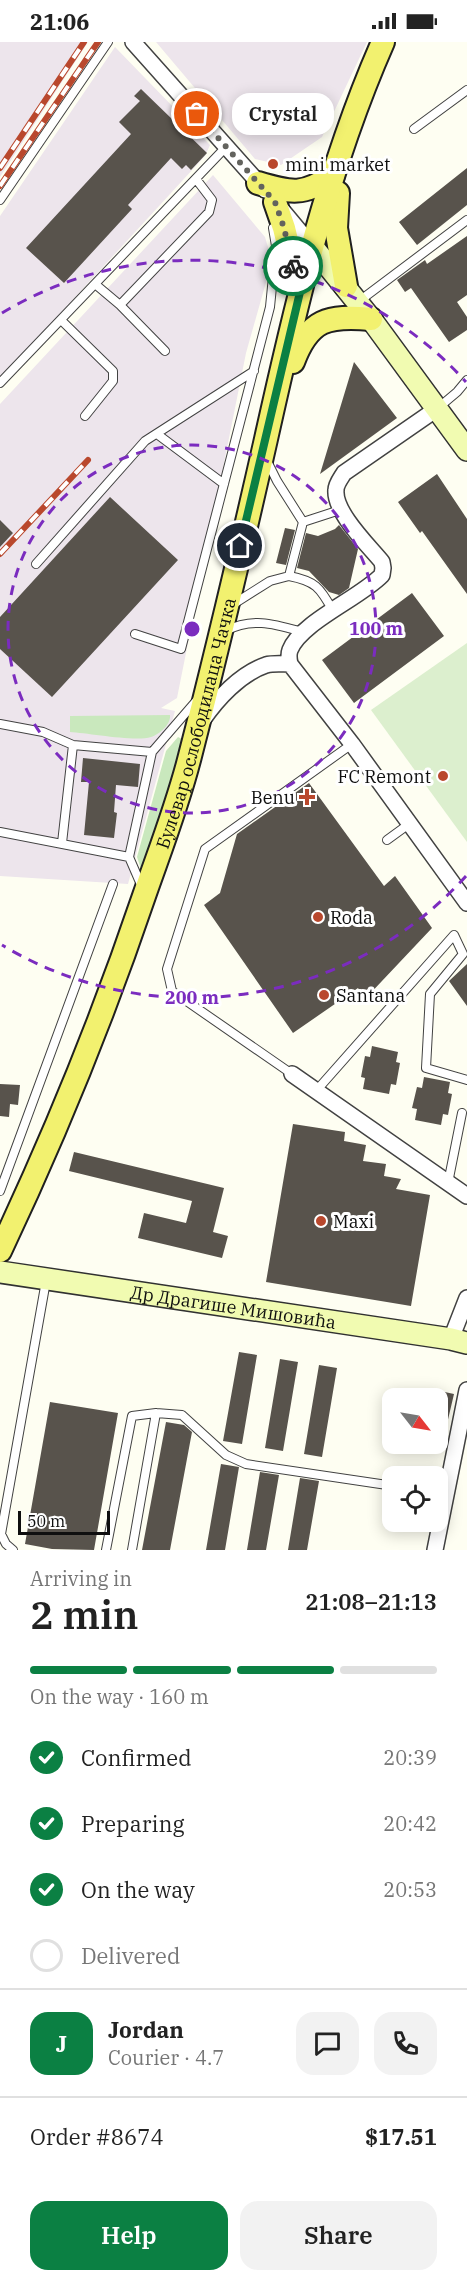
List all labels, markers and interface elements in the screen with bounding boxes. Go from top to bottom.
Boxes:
text: 21:06 [30,7,89,36]
pin [171,88,222,139]
callout: Crystal [233,93,335,135]
icon: bag [180,97,213,130]
text: Crystal [249,100,317,127]
place label: mini market [285,153,390,176]
marker: mini market [266,157,280,171]
courier [263,236,323,296]
icon: bike [277,250,310,283]
pin [214,520,265,571]
icon: home [223,529,256,562]
street label: Булевар ослободилаца Чачка [150,595,240,852]
text: 100 m [349,617,404,640]
centre of rings [182,619,202,639]
place label: FC Remont [338,765,431,788]
marker: FC Remont [436,769,450,783]
place label: Benu [251,786,295,809]
marker: Benu [300,790,314,804]
place label: Roda [330,906,373,929]
marker: Roda [311,910,325,924]
place label: Santana [336,984,406,1007]
text: 200 m [165,986,220,1009]
marker: Santana [317,988,331,1002]
place label: Maxi [333,1210,375,1233]
marker: Maxi [314,1214,328,1228]
street label: Др Драгише Мишовића [129,1280,338,1333]
north arrow [382,1388,448,1454]
map controls [382,1388,448,1532]
button: locate [382,1466,448,1532]
scale bar [18,1508,110,1536]
text: 50 m [27,1511,65,1531]
text: Arriving in [30,1565,132,1592]
text: 21:08–21:13 [305,1587,437,1616]
text: 2 min [30,1589,138,1640]
text: On the way · 160 m [30,1683,209,1710]
icon: check [30,1741,63,1774]
text: Confirmed [81,1743,192,1772]
text: 20:39 [383,1744,437,1771]
icon: check [30,1807,63,1840]
text: Preparing [81,1809,185,1838]
text: 20:42 [383,1810,437,1837]
icon: check [30,1873,63,1906]
text: On the way [81,1875,195,1904]
text: 20:53 [383,1876,437,1903]
text: Delivered [81,1941,180,1970]
button: chat [296,2012,359,2075]
button: phone [374,2012,437,2075]
text: Jordan [108,2015,184,2044]
text: J [56,2029,67,2058]
text: Courier · 4.7 [108,2044,224,2071]
text: Order #8674 [30,2122,164,2151]
text: $17.51 [365,2122,437,2151]
button: Help [30,2201,228,2270]
button: Share [240,2201,437,2270]

